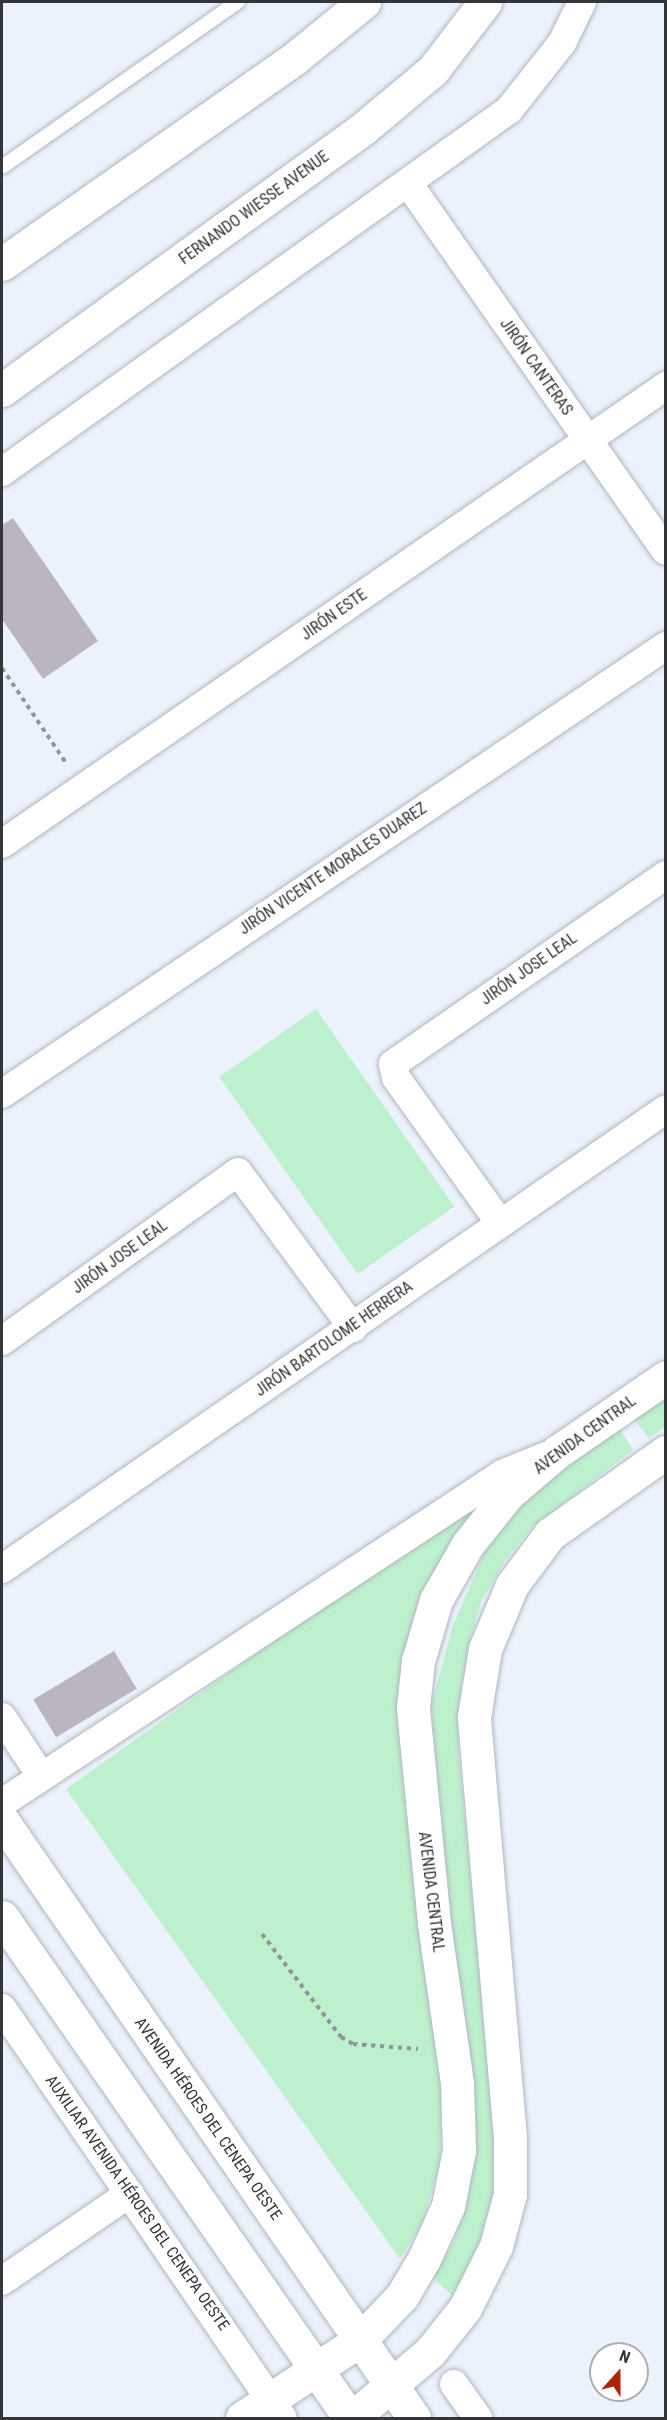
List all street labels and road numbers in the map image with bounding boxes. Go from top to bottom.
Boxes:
street label: FERNANDO WIESSE AVENUE [175,147,333,269]
street label: JIRÓN CANTERAS [496,315,576,419]
street label: JIRÓN ESTE [297,585,371,645]
street label: JIRÓN VICENTE MORALES DUAREZ [236,799,430,939]
street label: JIRÓN JOSE LEAL [477,929,581,1009]
street label: JIRÓN JOSE LEAL [69,1216,171,1298]
street label: JIRÓN BARTOLOME HERRERA [252,1277,416,1401]
street label: AVENIDA CENTRAL [530,1391,640,1479]
street label: AVENIDA CENTRAL [414,1830,448,1954]
street label: AVENIDA HÉROES DEL CENEPA OESTE [130,2014,286,2224]
street label: AUXILIAR AVENIDA HÉROES DEL CENEPA OESTE [41,2072,233,2334]

